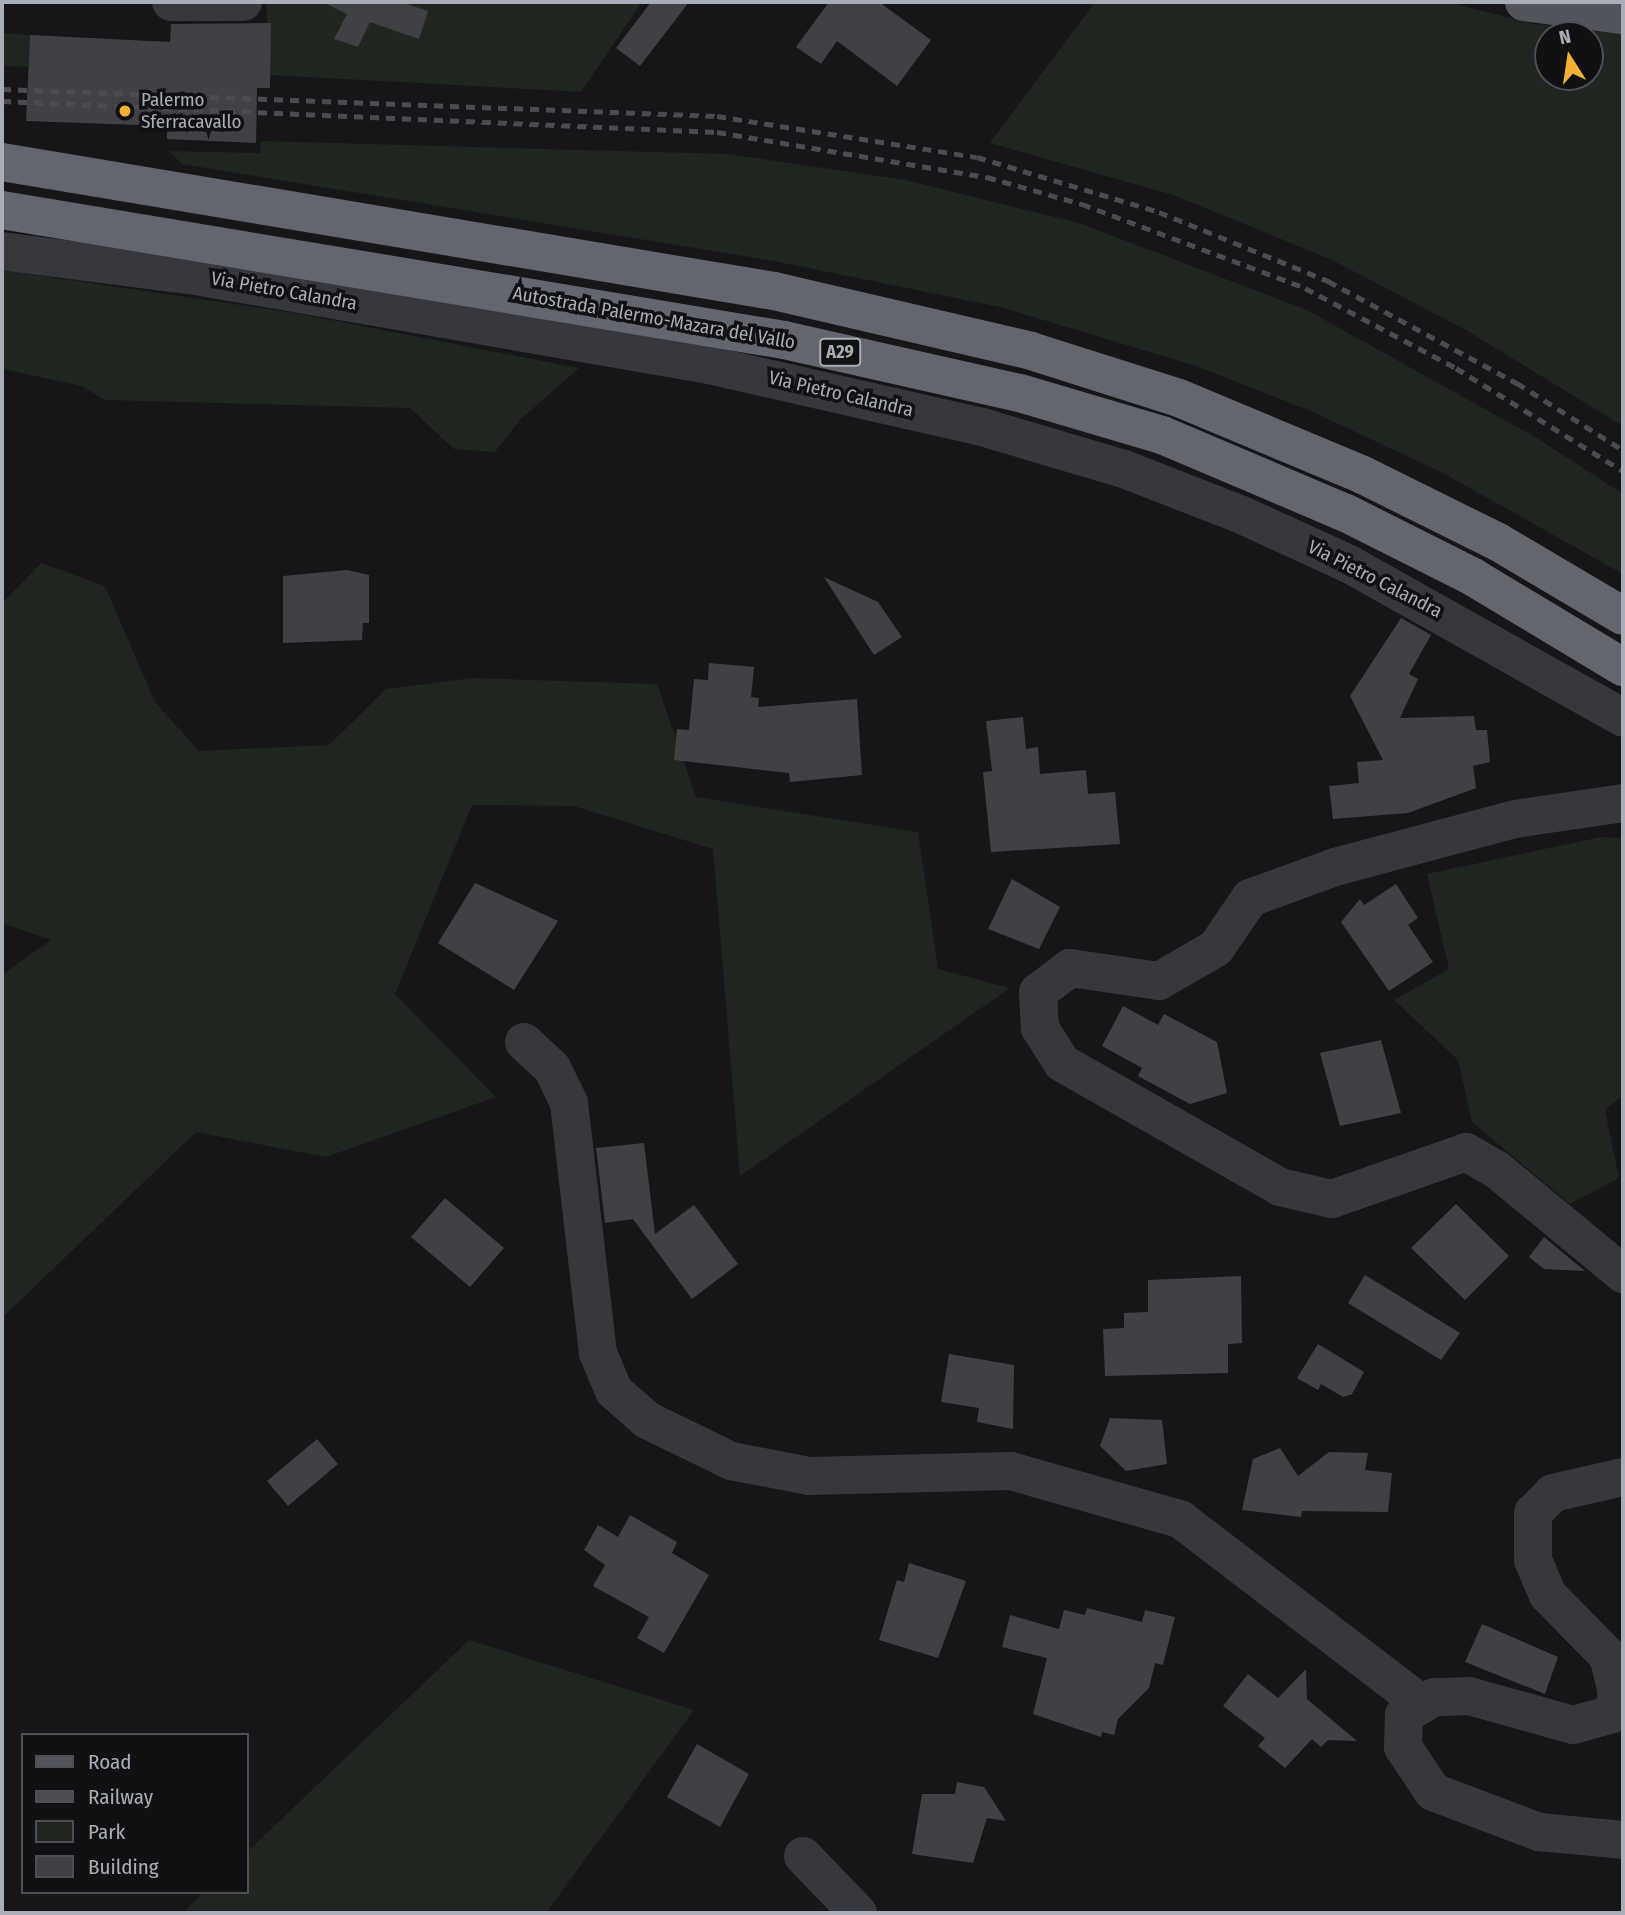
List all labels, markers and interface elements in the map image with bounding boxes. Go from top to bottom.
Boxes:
north arrow [1534,21,1604,91]
text: N [1557,24,1573,49]
place label: Palermo Sferracavallo [141,89,241,133]
marker: Palermo Sferracavallo [115,101,135,121]
street label: Via Pietro Calandra [209,267,359,315]
street label: Autostrada Palermo-Mazara del Vallo [511,282,797,354]
road number: A29 [819,338,861,366]
street label: Via Pietro Calandra [767,366,915,422]
street label: Via Pietro Calandra [1304,535,1446,623]
legend [21,1733,248,1894]
text: Road [88,1749,132,1775]
text: Railway [88,1784,153,1810]
text: Park [88,1819,125,1845]
text: Building [88,1854,159,1880]

